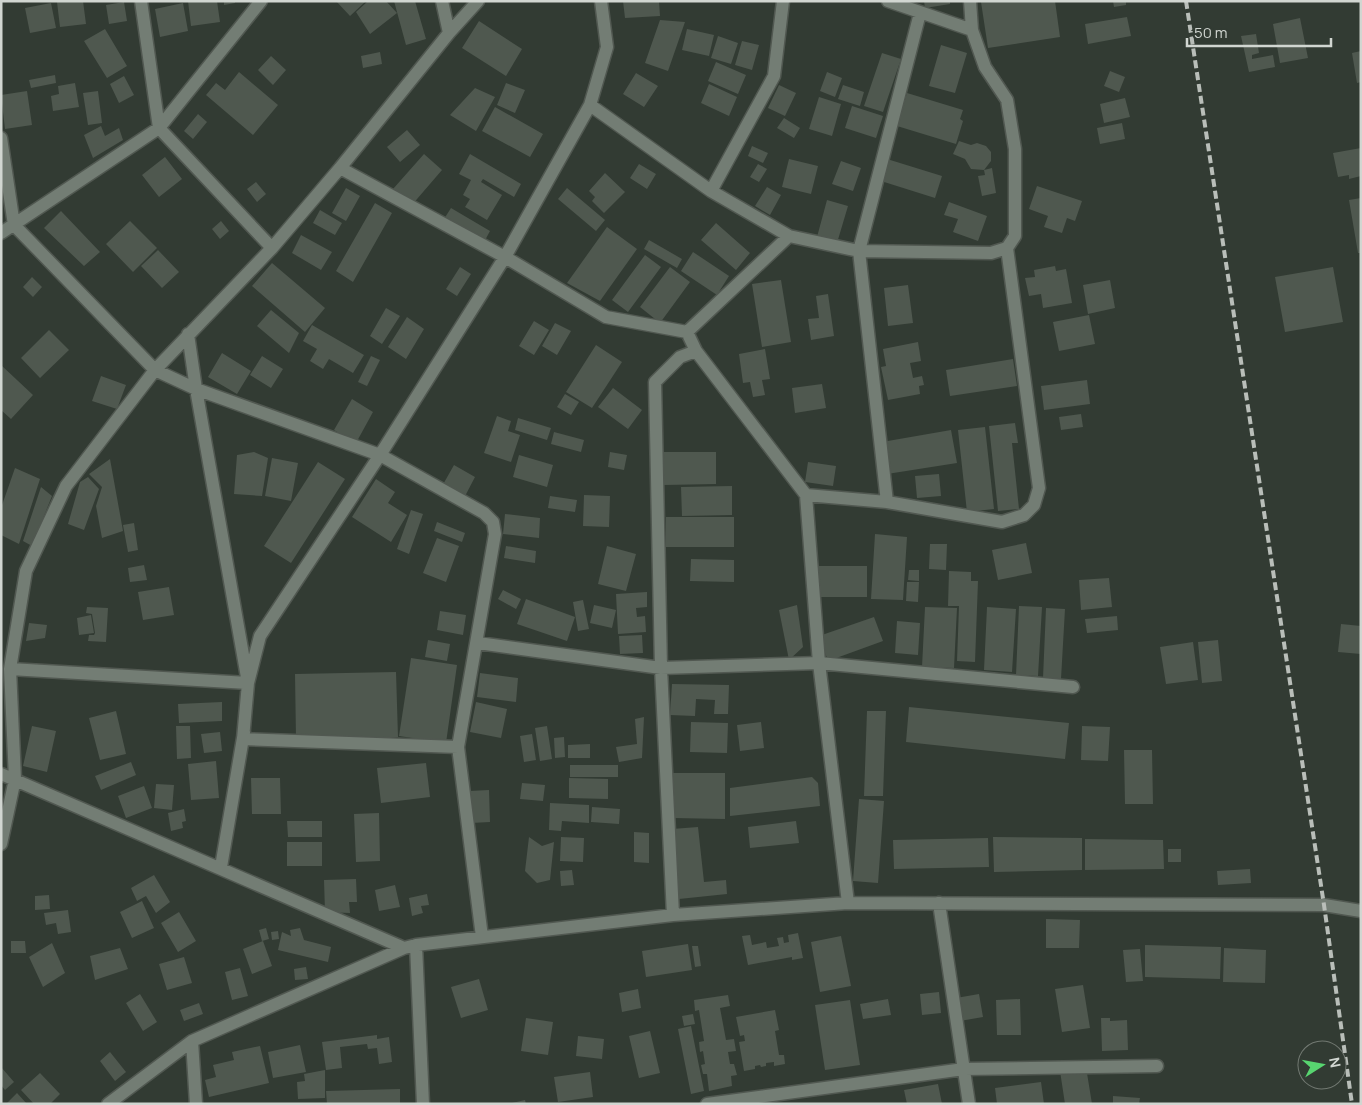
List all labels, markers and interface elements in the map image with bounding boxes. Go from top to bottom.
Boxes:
scale bar [1187,15,1331,47]
text: 50 m [1194,22,1228,43]
north arrow [1297,1040,1347,1090]
text: N [1325,1056,1346,1069]

